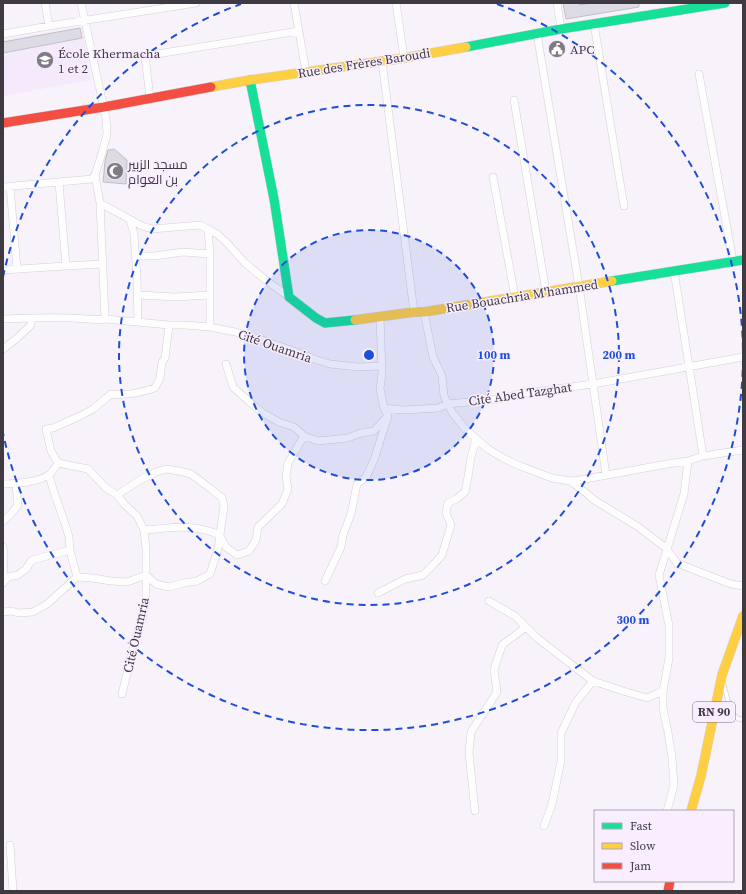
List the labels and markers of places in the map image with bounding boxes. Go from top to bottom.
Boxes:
public building icon: APC [547,39,567,59]
place label: APC [570,41,594,58]
place label: École Khermacha 1 et 2 [58,45,161,77]
school or university icon: École Khermacha 1 et 2 [35,50,55,70]
place label: مسجد الزبير بن العوام [127,156,188,189]
mosque icon: مسجد الزبير بن العوام [105,161,125,181]
centre of rings [362,348,376,362]

